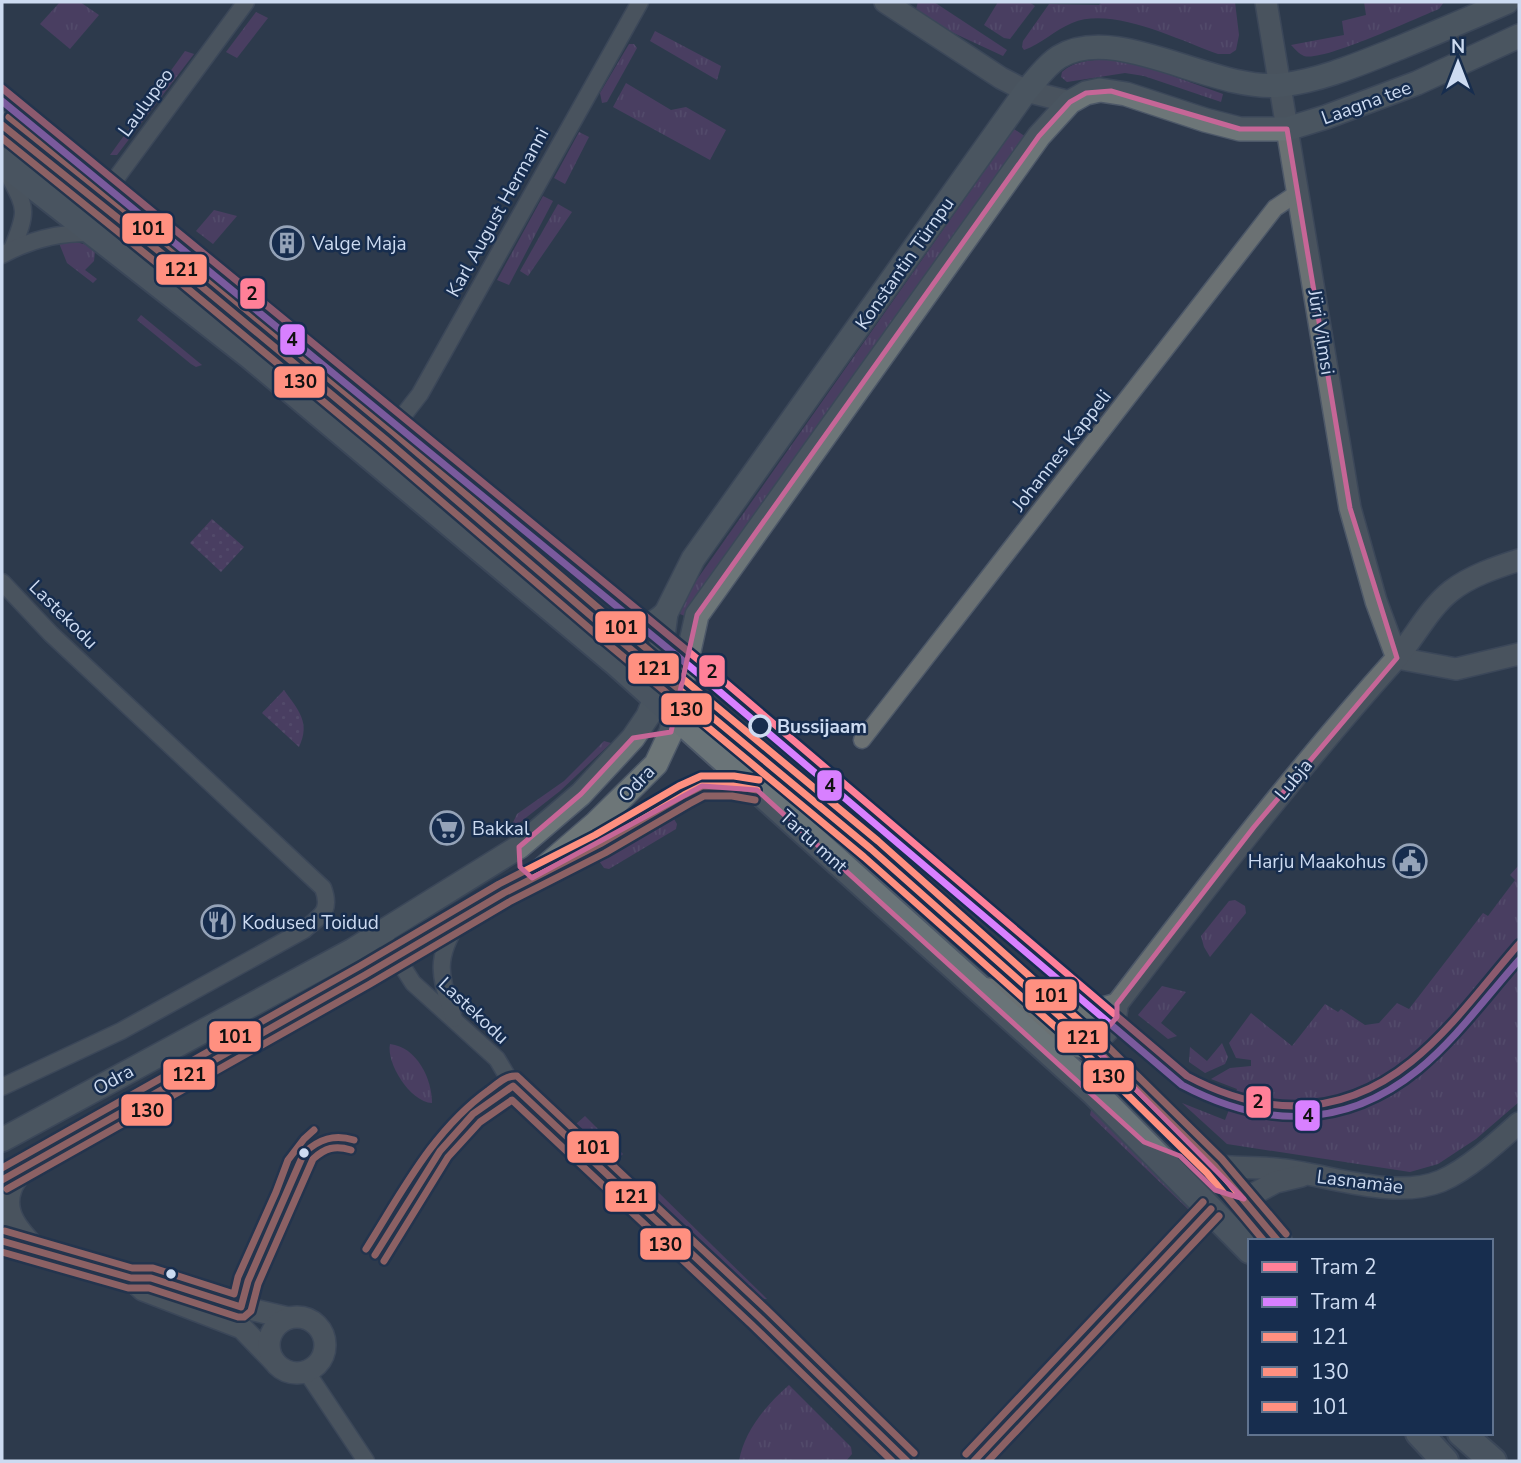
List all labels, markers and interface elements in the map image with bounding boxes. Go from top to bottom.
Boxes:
north arrow [1423,28,1493,98]
text: N [1451,34,1465,60]
street label: Laulupeo [112,63,180,142]
street label: Laagna tee [1318,75,1415,131]
street label: Karl August Hermanni [440,123,555,302]
street label: Konstantin Türnpu [849,192,960,335]
line badge: 101 [121,212,174,245]
text: 101 [131,216,165,242]
building icon: Valge Maja [268,224,306,262]
place label: Valge Maja [311,231,407,257]
line badge: 121 [155,253,208,286]
text: 121 [164,257,198,283]
line badge: 2 [239,277,266,310]
text: 2 [246,281,258,307]
street label: Jüri Vilmsi [1301,287,1341,377]
line badge: 4 [279,323,306,356]
text: 4 [286,327,298,353]
line badge: 130 [273,365,326,399]
text: 130 [283,369,317,395]
street label: Johannes Kappeli [1006,384,1117,518]
street label: Lastekodu [23,575,103,655]
line badge: 101 [594,610,647,644]
text: 101 [604,615,638,641]
line badge: 121 [627,652,680,685]
line badge: 2 [698,654,726,688]
text: 121 [637,656,671,682]
text: 2 [706,659,718,685]
line badge: 130 [660,692,713,726]
text: 130 [669,697,703,723]
place label: Bussijaam [777,714,867,740]
marker: Bussijaam [749,715,771,737]
street label: Lubja [1269,753,1318,806]
street label: Odra [613,759,661,808]
line badge: 4 [816,769,843,802]
text: 4 [824,773,836,799]
street label: Tartu mnt [774,804,853,879]
supermarket icon: Bakkal [428,809,466,847]
place label: Bakkal [472,816,530,842]
public building icon: Harju Maakohus [1391,842,1429,880]
place label: Harju Maakohus [1248,849,1386,875]
restaurant icon: Kodused Toidud [199,903,237,941]
place label: Kodused Toidud [242,910,379,936]
street label: Lastekodu [432,971,514,1050]
line badge: 101 [1024,978,1078,1012]
text: 101 [1034,983,1068,1009]
line badge: 101 [208,1020,262,1053]
line badge: 121 [1056,1020,1109,1054]
text: 101 [218,1024,252,1050]
text: 121 [1066,1025,1100,1051]
street label: Odra [89,1058,138,1102]
line badge: 121 [162,1058,216,1091]
line badge: 130 [1082,1059,1135,1093]
text: 121 [172,1062,206,1088]
text: 130 [1091,1064,1125,1090]
line badge: 2 [1245,1085,1272,1119]
text: 2 [1252,1089,1264,1115]
line badge: 130 [120,1093,173,1127]
text: 130 [130,1098,164,1124]
line badge: 4 [1294,1099,1321,1132]
text: 4 [1302,1103,1314,1129]
line badge: 101 [566,1130,620,1164]
text: 101 [576,1135,610,1161]
unlabelled marker [297,1146,311,1160]
street label: Lasnamäe [1315,1164,1405,1200]
line badge: 121 [604,1180,657,1213]
text: 121 [614,1184,648,1210]
line badge: 130 [639,1227,692,1261]
text: 130 [648,1232,682,1258]
legend [1248,1239,1493,1435]
text: Tram 2 [1311,1253,1377,1281]
unlabelled marker [164,1267,178,1281]
text: Tram 4 [1311,1288,1377,1316]
text: 121 [1311,1323,1349,1351]
text: 130 [1311,1358,1349,1386]
text: 101 [1311,1393,1349,1421]

